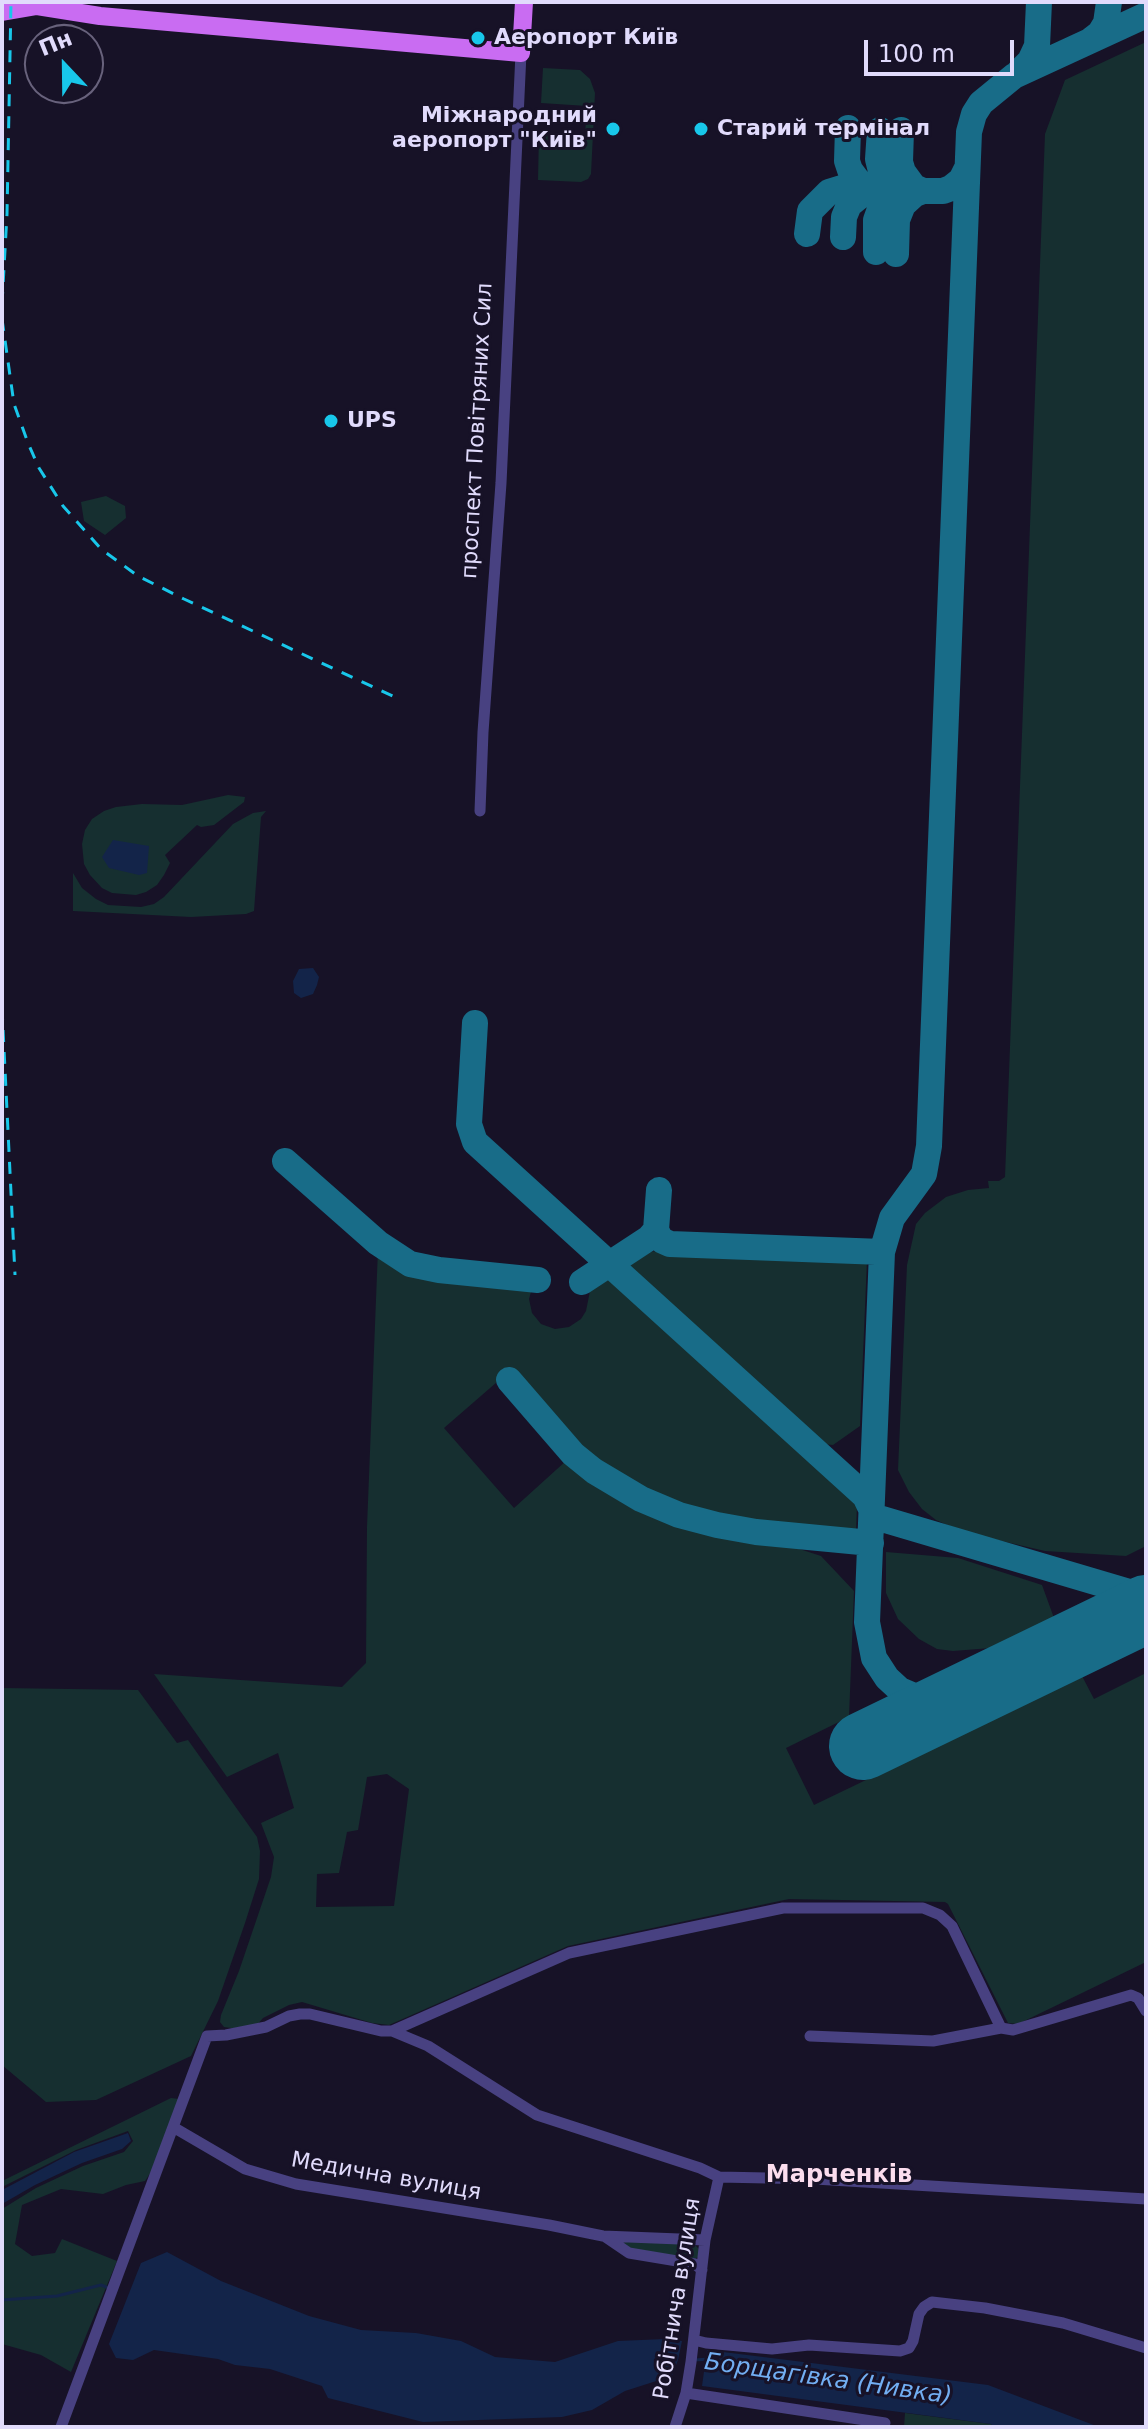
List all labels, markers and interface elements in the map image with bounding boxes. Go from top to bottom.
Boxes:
north arrow [24,24,104,104]
scale bar [868,24,1018,74]
text: Пн [35,25,76,61]
place label: Аеропорт Київ [494,25,678,51]
marker: Аеропорт Київ [469,29,487,47]
text: 100 m [878,40,955,68]
place label: Міжнародний аеропорт "Київ" [392,103,597,154]
place label: Старий термінал [717,116,930,142]
marker: Міжнародний аеропорт "Київ" [604,120,622,138]
marker: Старий термінал [692,120,710,138]
street label: проспект Повітряних Сил [457,282,499,580]
place label: UPS [347,408,397,434]
marker: UPS [322,412,340,430]
street label: Медична вулиця [289,2147,483,2207]
district label: Марченків [766,2162,912,2190]
street label: Робітнича вулиця [649,2196,707,2402]
water label: Борщагівка (Нивка) [702,2348,954,2412]

